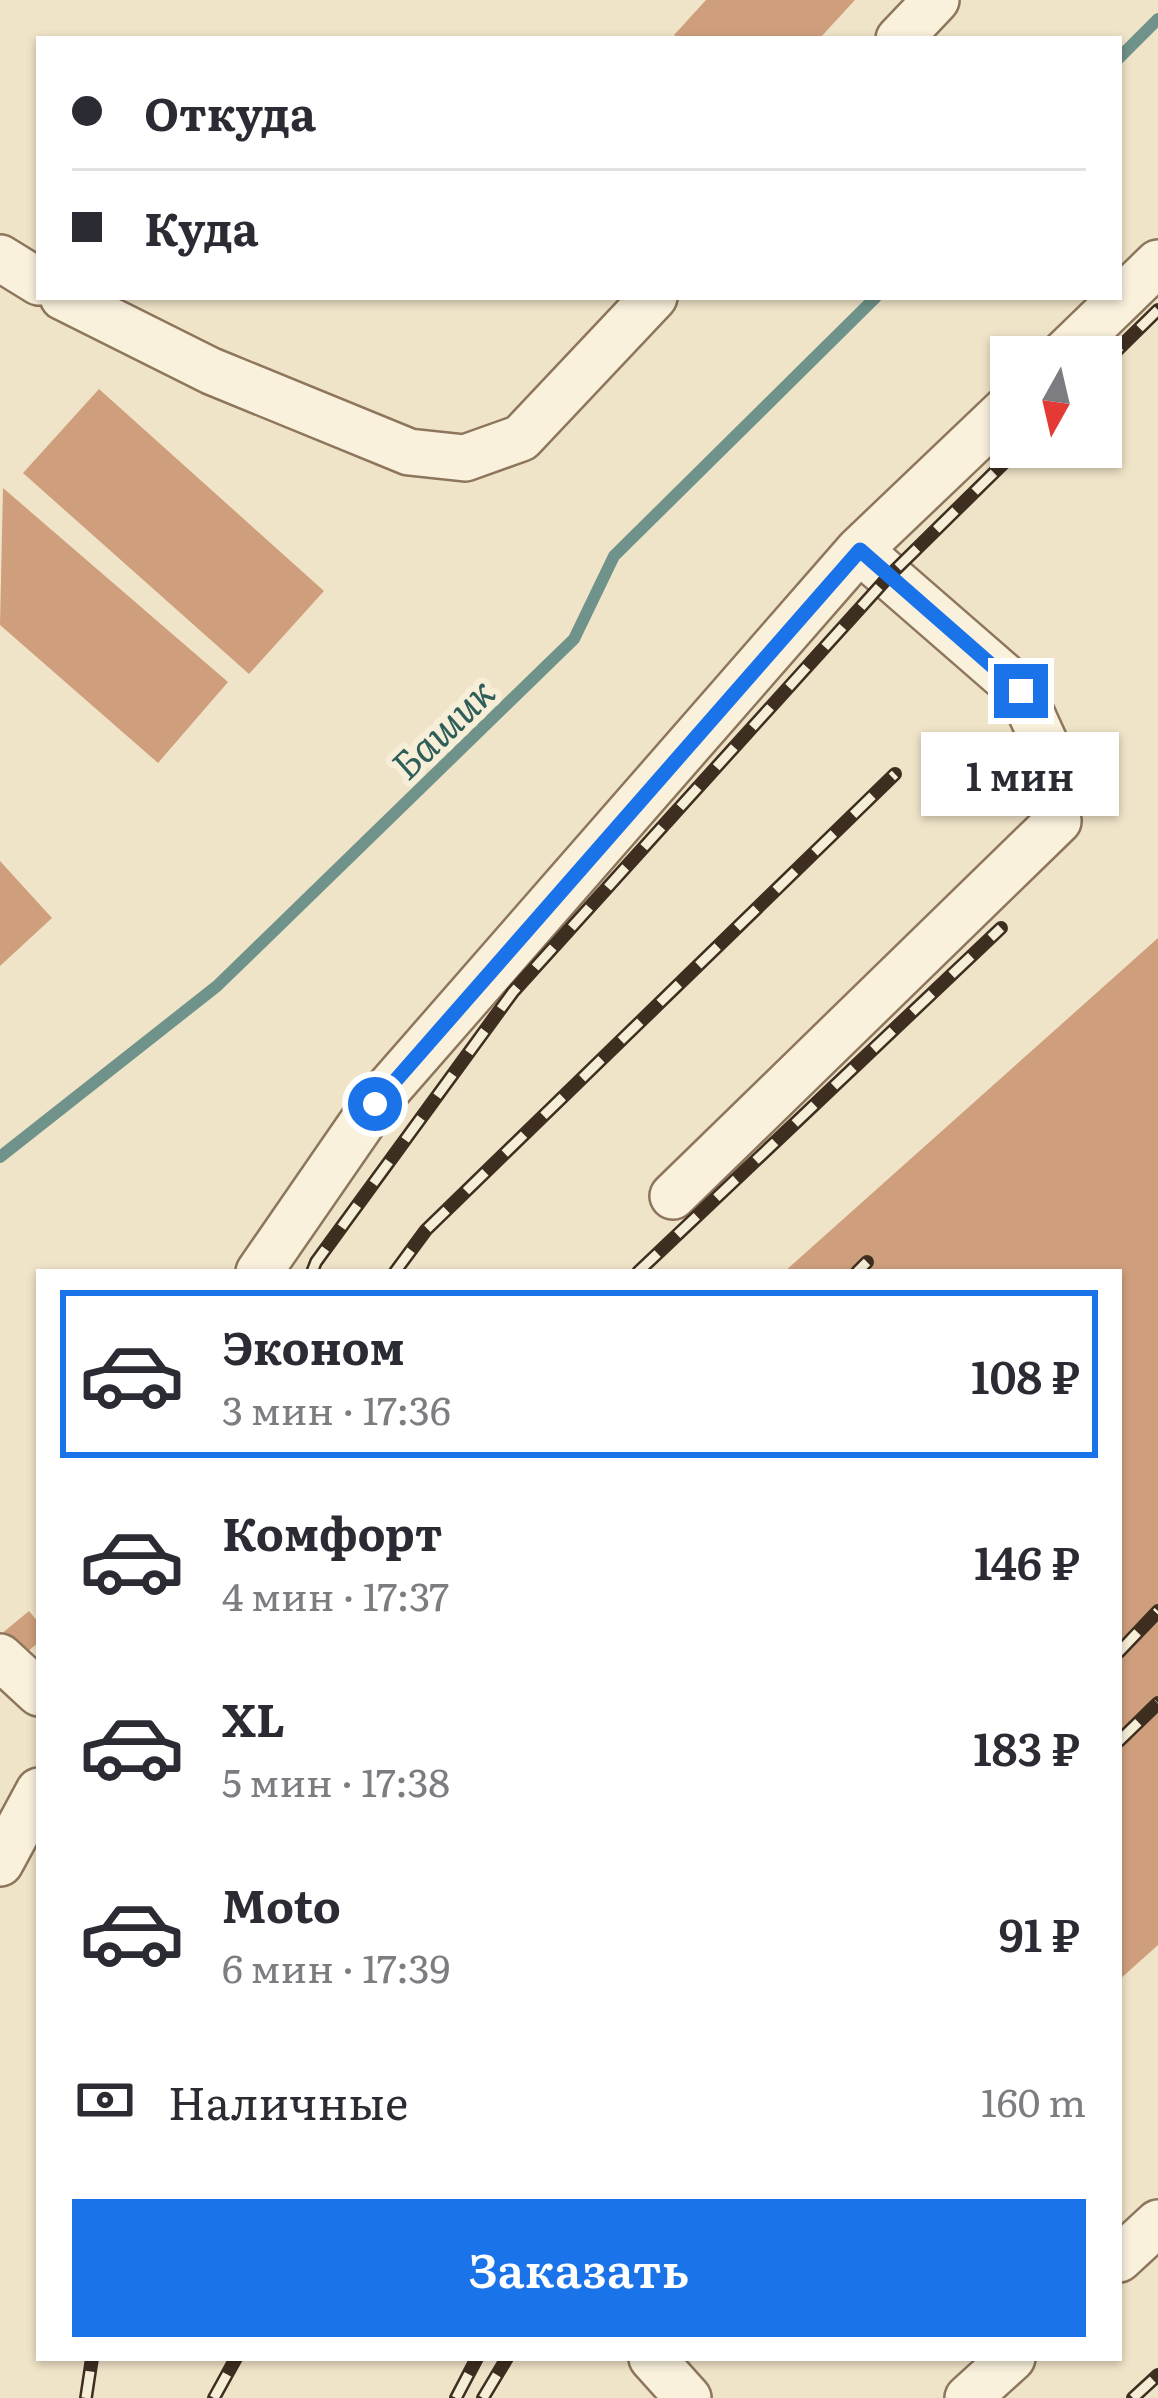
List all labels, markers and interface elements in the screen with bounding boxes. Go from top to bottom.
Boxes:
text: Откуда [144,78,316,145]
text: Куда [144,193,259,260]
north arrow [990,336,1122,468]
map controls [990,336,1122,468]
water label: Башик [376,663,506,791]
route end [994,664,1048,718]
callout: 1 мин [922,733,1120,817]
text: 1 мин [966,745,1074,803]
route start [348,1077,402,1131]
text: Эконом [222,1312,405,1379]
icon: car [78,1320,186,1428]
text: 108 ₽ [971,1341,1080,1408]
text: 3 мин · 17:36 [222,1379,451,1437]
text: Комфорт [222,1498,443,1565]
icon: car [78,1506,186,1614]
text: 146 ₽ [974,1527,1080,1594]
text: 4 мин · 17:37 [222,1565,449,1623]
text: XL [222,1684,285,1751]
icon: car [78,1692,186,1800]
text: 183 ₽ [973,1713,1080,1780]
text: 5 мин · 17:38 [222,1751,450,1809]
text: Moto [222,1870,341,1937]
icon: car [78,1878,186,1986]
text: 91 ₽ [999,1899,1080,1966]
text: 6 мин · 17:39 [222,1937,450,1995]
icon: cash [72,2067,138,2133]
text: Наличные [168,2067,408,2134]
text: 160 m [981,2071,1086,2129]
button: Заказать [72,2199,1086,2337]

